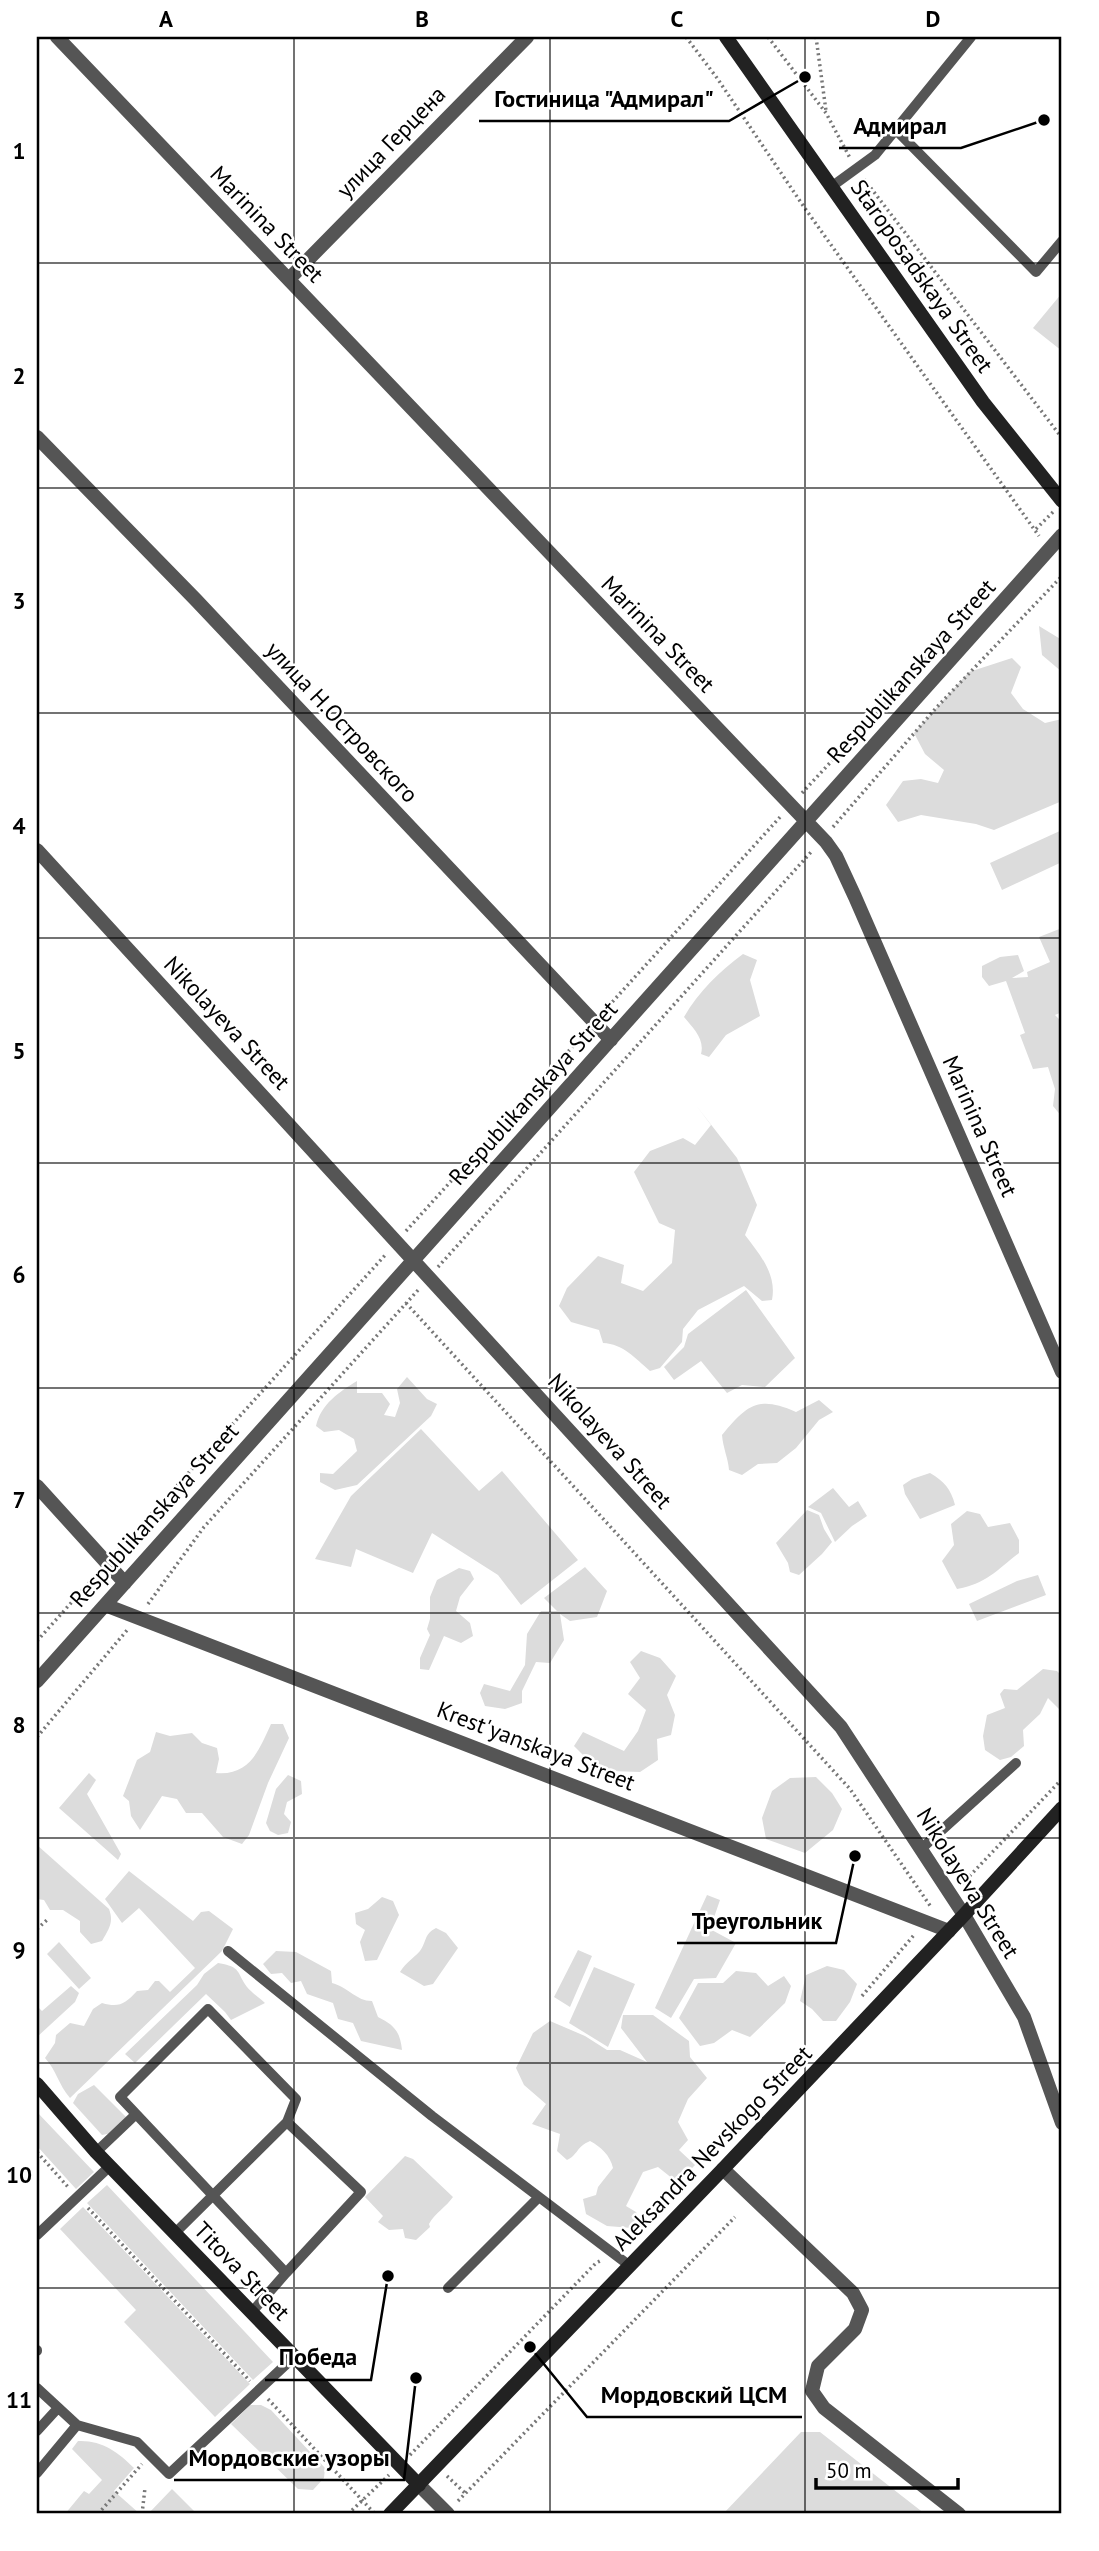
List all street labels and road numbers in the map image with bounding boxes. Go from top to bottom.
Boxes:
street label: улица Герцена [330,80,451,204]
street label: Marinina Street [204,159,330,288]
street label: Staroposadskaya Street [845,174,1000,378]
street label: Marinina Street [595,569,721,698]
street label: Respublikanskaya Street [820,572,1001,769]
street label: улица Н.Островского [260,635,425,808]
street label: Nikolayeva Street [158,950,297,1096]
street label: Respublikanskaya Street [442,994,623,1191]
street label: Marinina Street [936,1051,1025,1201]
street label: Nikolayeva Street [542,1367,679,1514]
street label: Respublikanskaya Street [63,1416,244,1613]
street label: Krest'yanskaya Street [433,1694,640,1797]
street label: Nikolayeva Street [911,1802,1026,1963]
street label: Aleksandra Nevskogo Street [606,2039,817,2256]
street label: Titova Street [188,2215,297,2326]

